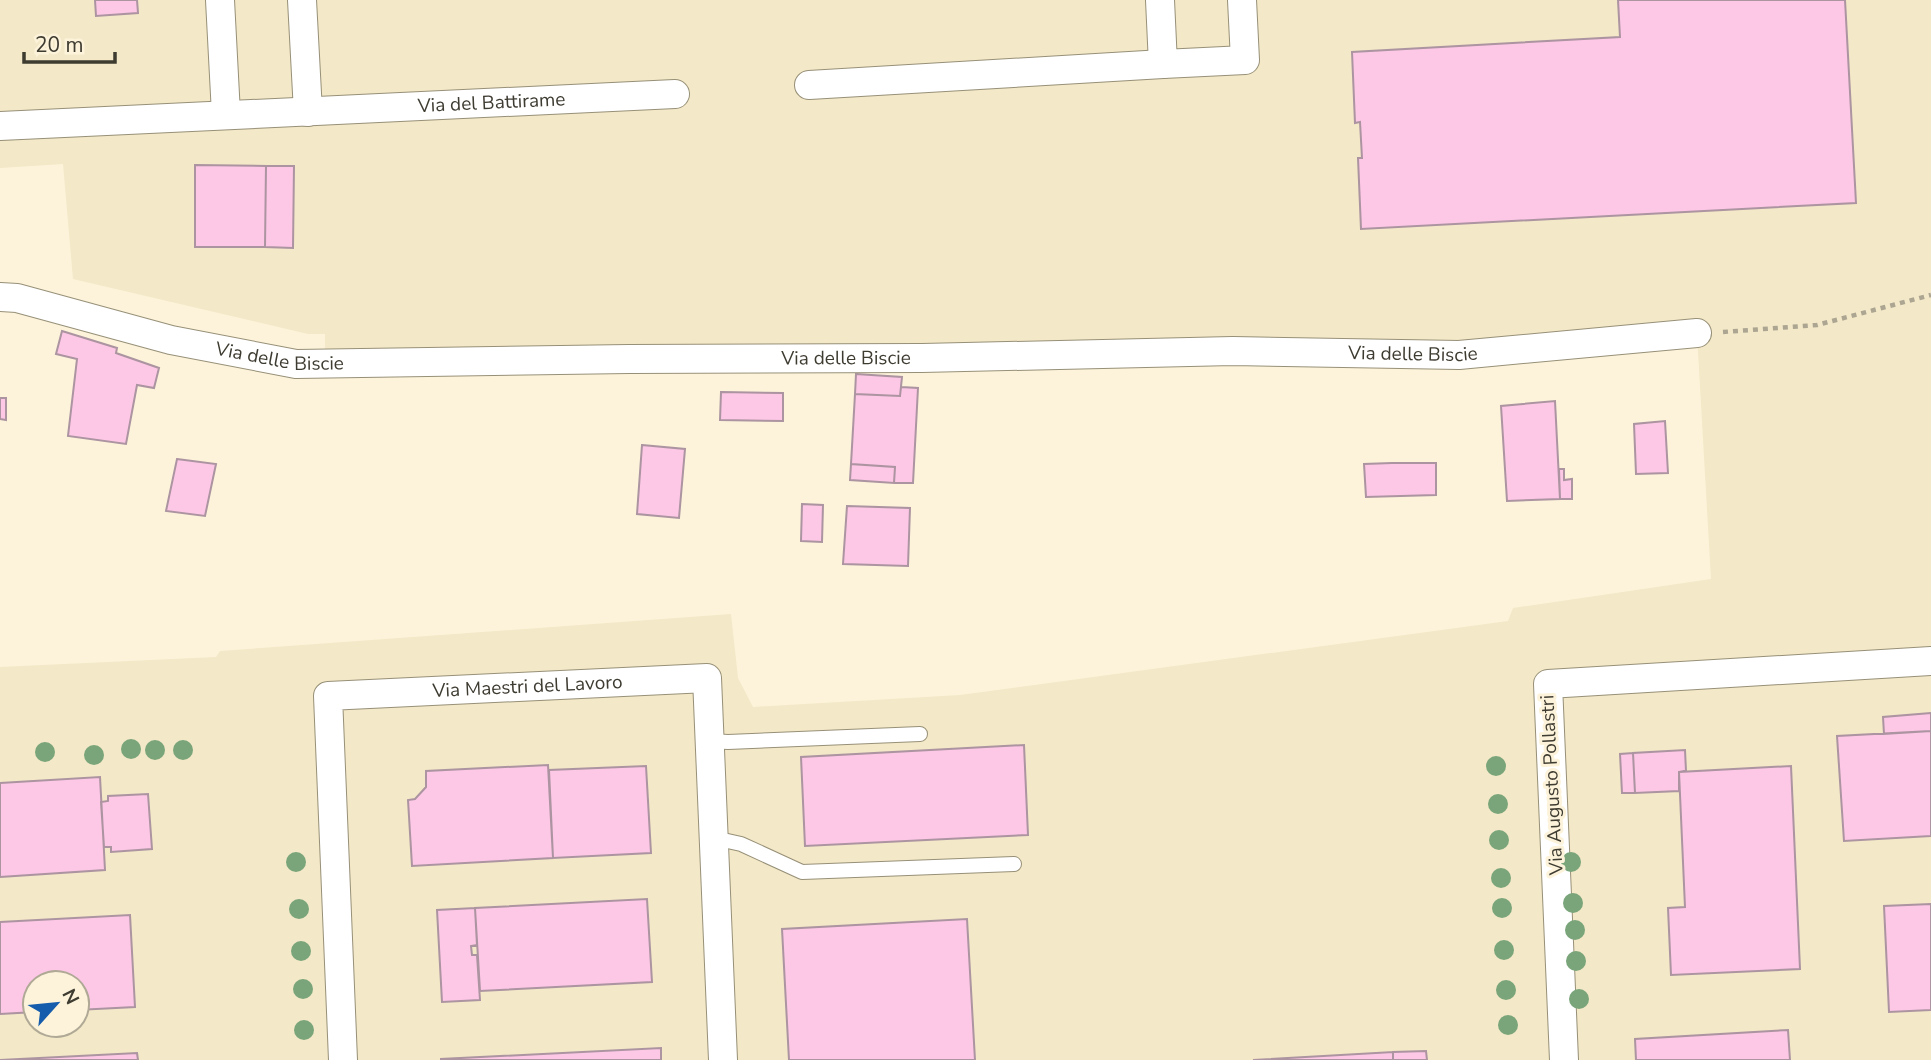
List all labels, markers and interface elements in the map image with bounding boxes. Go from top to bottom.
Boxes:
scale bar [24,21,116,65]
text: 20 m [35,31,84,59]
street label: Via del Battirame [416,86,566,119]
street label: Via delle Biscie [212,336,344,377]
street label: Via delle Biscie [1347,340,1479,368]
street label: Via delle Biscie [780,345,911,371]
street label: Via Maestri del Lavoro [431,669,623,704]
street label: Via Augusto Pollastri [1534,694,1570,877]
north arrow [21,969,91,1039]
text: N [55,984,85,1009]

